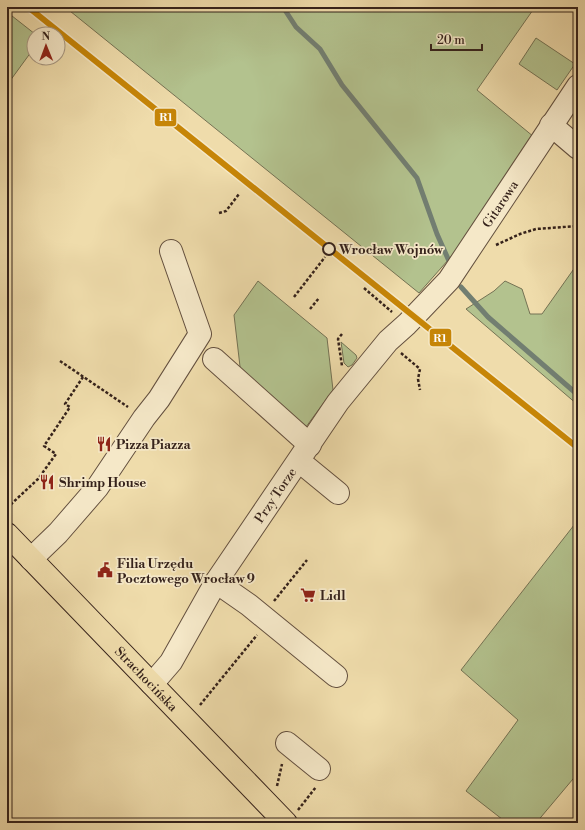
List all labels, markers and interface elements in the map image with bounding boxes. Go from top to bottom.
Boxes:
north arrow [26,26,66,66]
scale bar [431,26,482,52]
text: N [41,30,51,44]
text: 20 m [437,33,465,48]
line badge: R1 [154,108,177,127]
text: R1 [159,111,173,125]
street label: Gitarowa [479,177,522,231]
marker: Wrocław Wojnów [322,242,336,256]
place label: Wrocław Wojnów [338,242,444,258]
line badge: R1 [429,328,452,347]
text: R1 [433,332,447,346]
restaurant icon: Pizza Piazza [95,435,113,453]
place label: Pizza Piazza [116,437,191,453]
street label: Przy Torze [251,464,301,526]
restaurant icon: Shrimp House [38,473,56,491]
place label: Shrimp House [59,475,146,491]
place label: Filia Urzędu Pocztowego Wrocław 9 [117,556,255,587]
public building icon: Filia Urzędu Pocztowego Wrocław 9 [96,561,114,579]
supermarket icon: Lidl [299,586,317,604]
place label: Lidl [320,588,346,604]
street label: Strachocińska [111,644,181,715]

